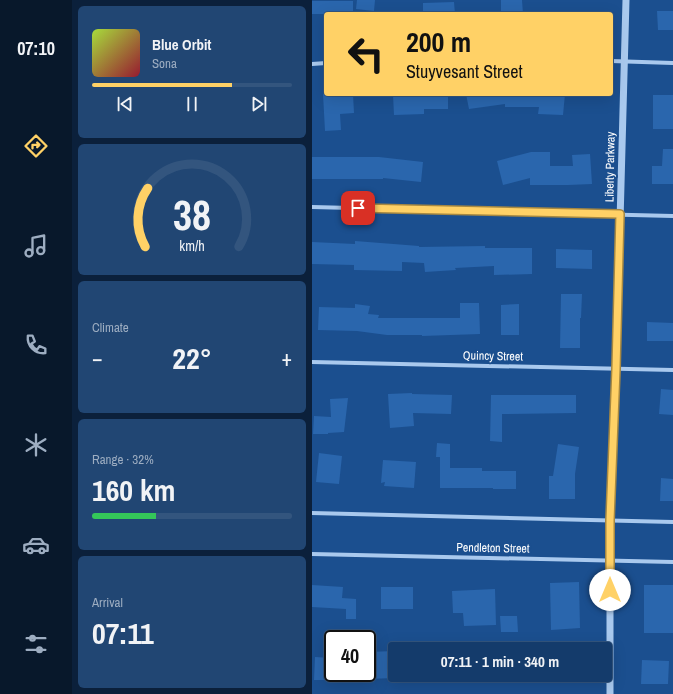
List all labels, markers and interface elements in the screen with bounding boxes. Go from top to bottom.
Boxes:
text: 200 m [406,23,471,61]
icon: left [340,28,392,80]
text: Blue Orbit [152,34,211,55]
text: 07:10 [17,36,55,61]
text: Sona [152,55,177,72]
text: Stuyvesant Street [406,59,523,84]
icon: previous [114,93,136,115]
icon: pause [181,93,203,115]
icon: next [248,93,270,115]
icon: directions [22,132,50,160]
street label: Liberty Parkway [601,132,619,202]
text: 38 [173,187,211,243]
pin [341,191,375,225]
icon: arrive [347,197,369,219]
icon: music [22,232,50,260]
text: km/h [179,236,205,255]
text: Climate [92,319,129,336]
icon: phone [22,331,50,359]
text: 22° [172,338,212,378]
text: − [92,343,103,373]
text: + [281,343,292,373]
street label: Quincy Street [463,347,523,365]
icon: climate [22,431,50,459]
text: Range · 32% [92,451,154,468]
text: 160 km [92,470,175,510]
icon: car [22,531,50,559]
street label: Pendleton Street [456,539,530,557]
position arrow [589,569,631,611]
text: Arrival [92,594,123,611]
text: 07:11 [92,613,154,653]
icon: filters [22,630,50,658]
speed limit sign: 40 [324,630,376,682]
text: 07:11 · 1 min · 340 m [441,651,559,672]

